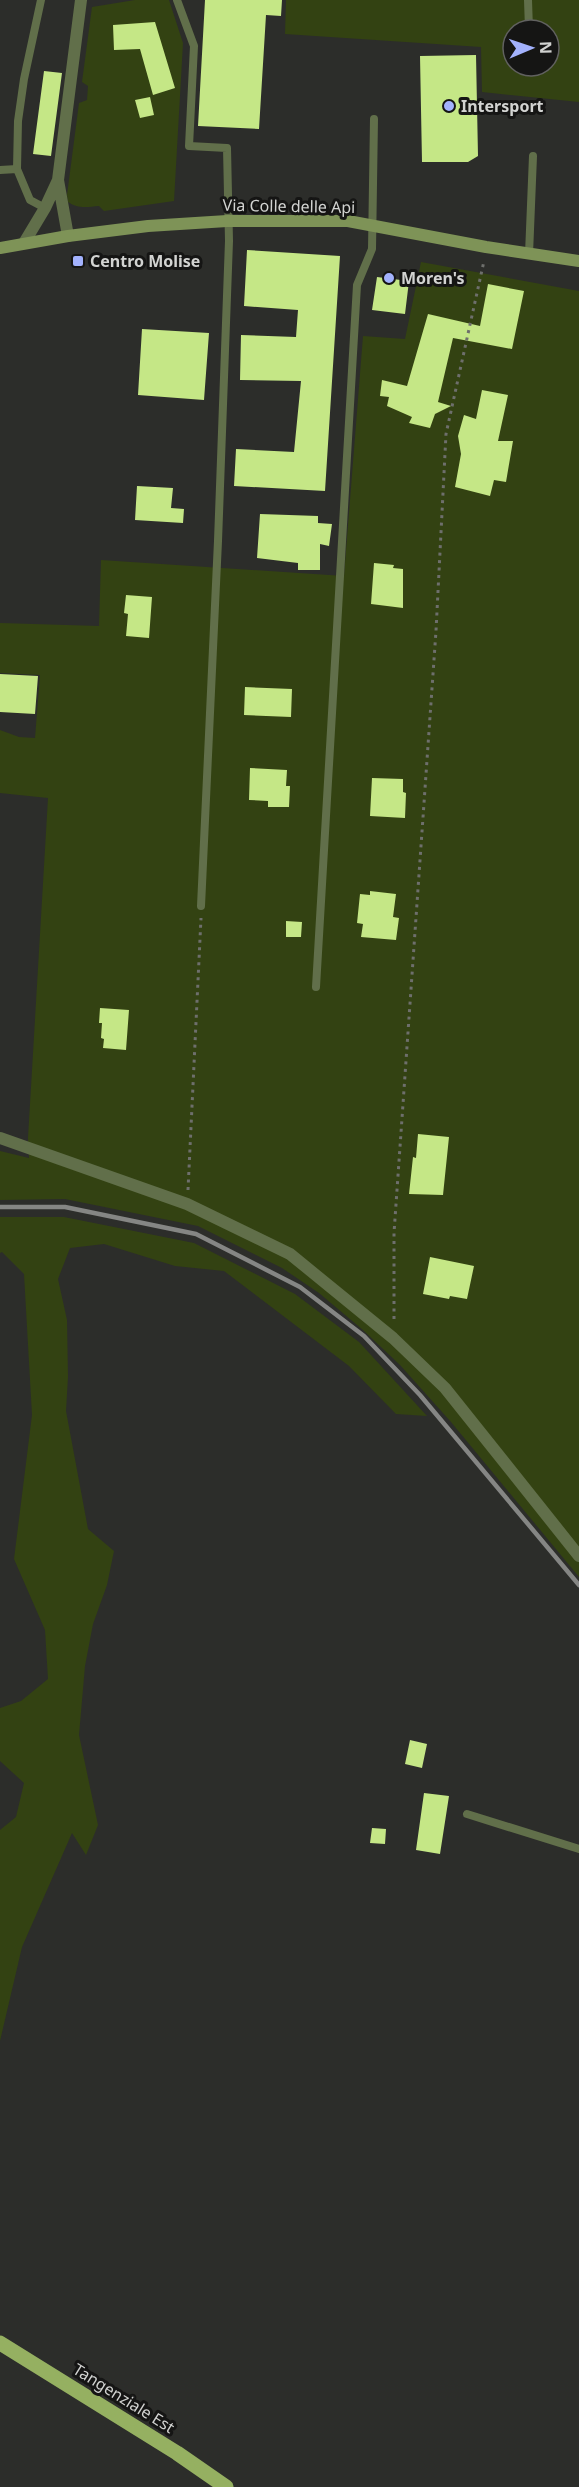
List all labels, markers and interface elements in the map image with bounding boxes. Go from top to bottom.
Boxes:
north arrow [501,18,561,78]
text: N [535,41,557,54]
place label: Intersport [461,95,544,117]
marker: Intersport [442,99,456,113]
street label: Via Colle delle Api [223,194,355,218]
place label: Centro Molise [90,250,200,272]
marker: Centro Molise [71,254,85,268]
place label: Moren's [401,267,465,289]
marker: Moren's [382,271,396,285]
street label: Tangenziale Est [69,2358,179,2438]

